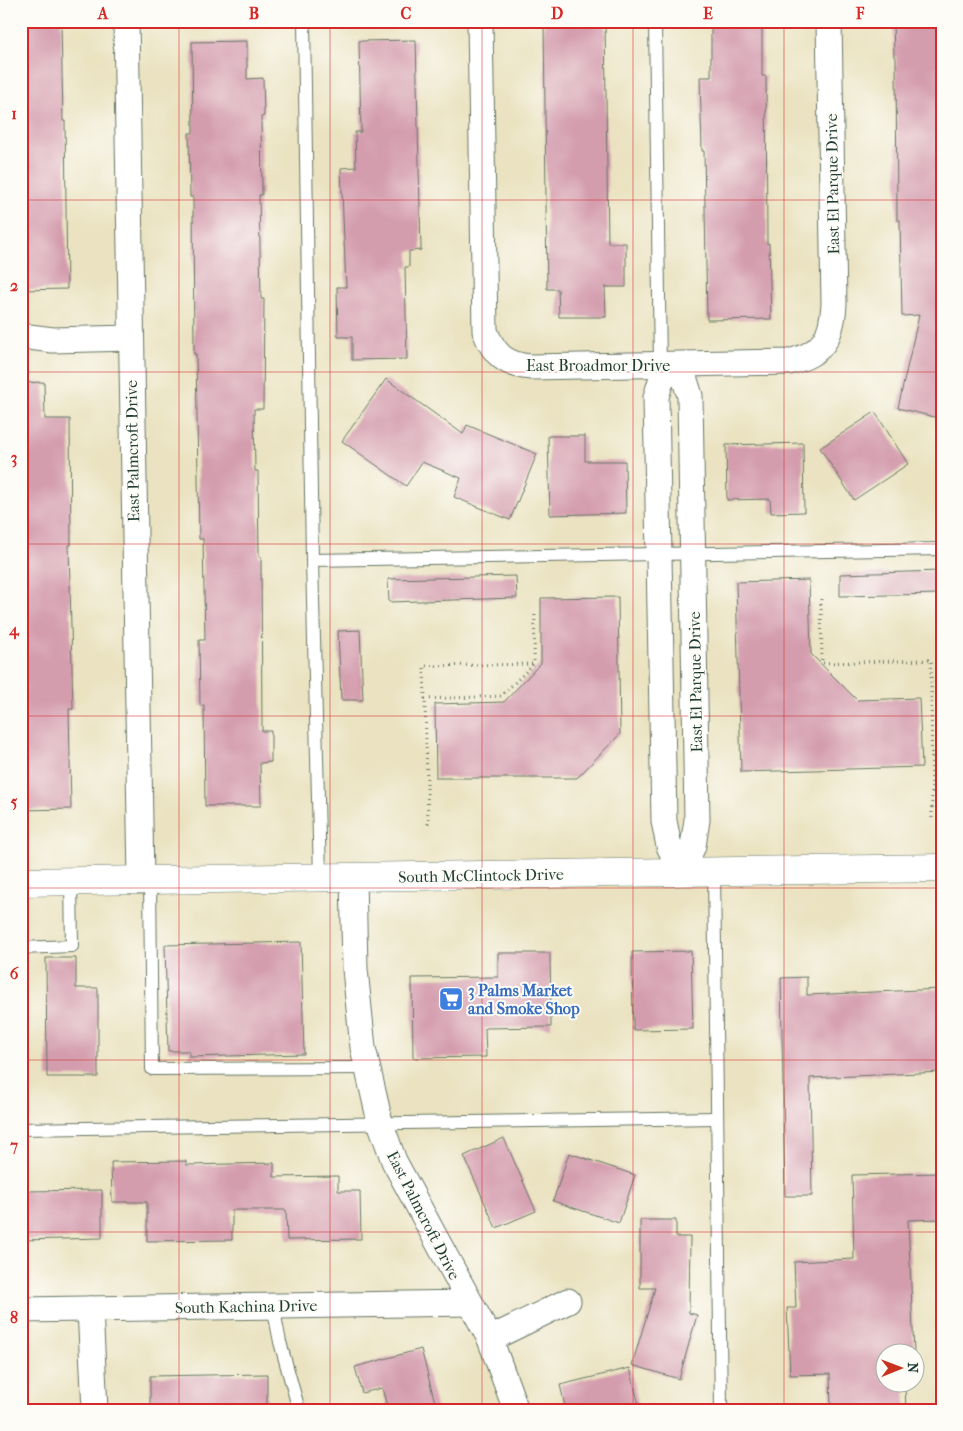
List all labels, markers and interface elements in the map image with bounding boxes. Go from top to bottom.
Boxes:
text: A [97,4,109,23]
text: B [249,4,259,23]
text: C [401,4,412,23]
text: D [551,4,563,23]
text: E [703,4,713,23]
text: F [855,4,865,23]
text: 1 [11,104,17,123]
street label: East El Parque Drive [822,113,843,255]
text: 2 [10,276,18,295]
street label: East Broadmor Drive [526,356,670,375]
street label: East Palmcroft Drive [122,380,143,522]
text: 3 [11,448,17,468]
street label: East El Parque Drive [685,611,706,753]
text: 4 [8,620,20,640]
text: 5 [11,792,18,811]
street label: South McClintock Drive [398,865,564,886]
text: 6 [10,964,19,983]
place label: 3 Palms Market and Smoke Shop [468,981,580,1019]
supermarket icon: 3 Palms Market and Smoke Shop [438,986,464,1012]
text: 7 [9,1136,18,1155]
street label: East Palmcroft Drive [383,1148,464,1283]
street label: South Kachina Drive [175,1296,317,1317]
text: 8 [10,1308,18,1327]
north arrow [876,1344,926,1394]
text: N [904,1362,921,1374]

